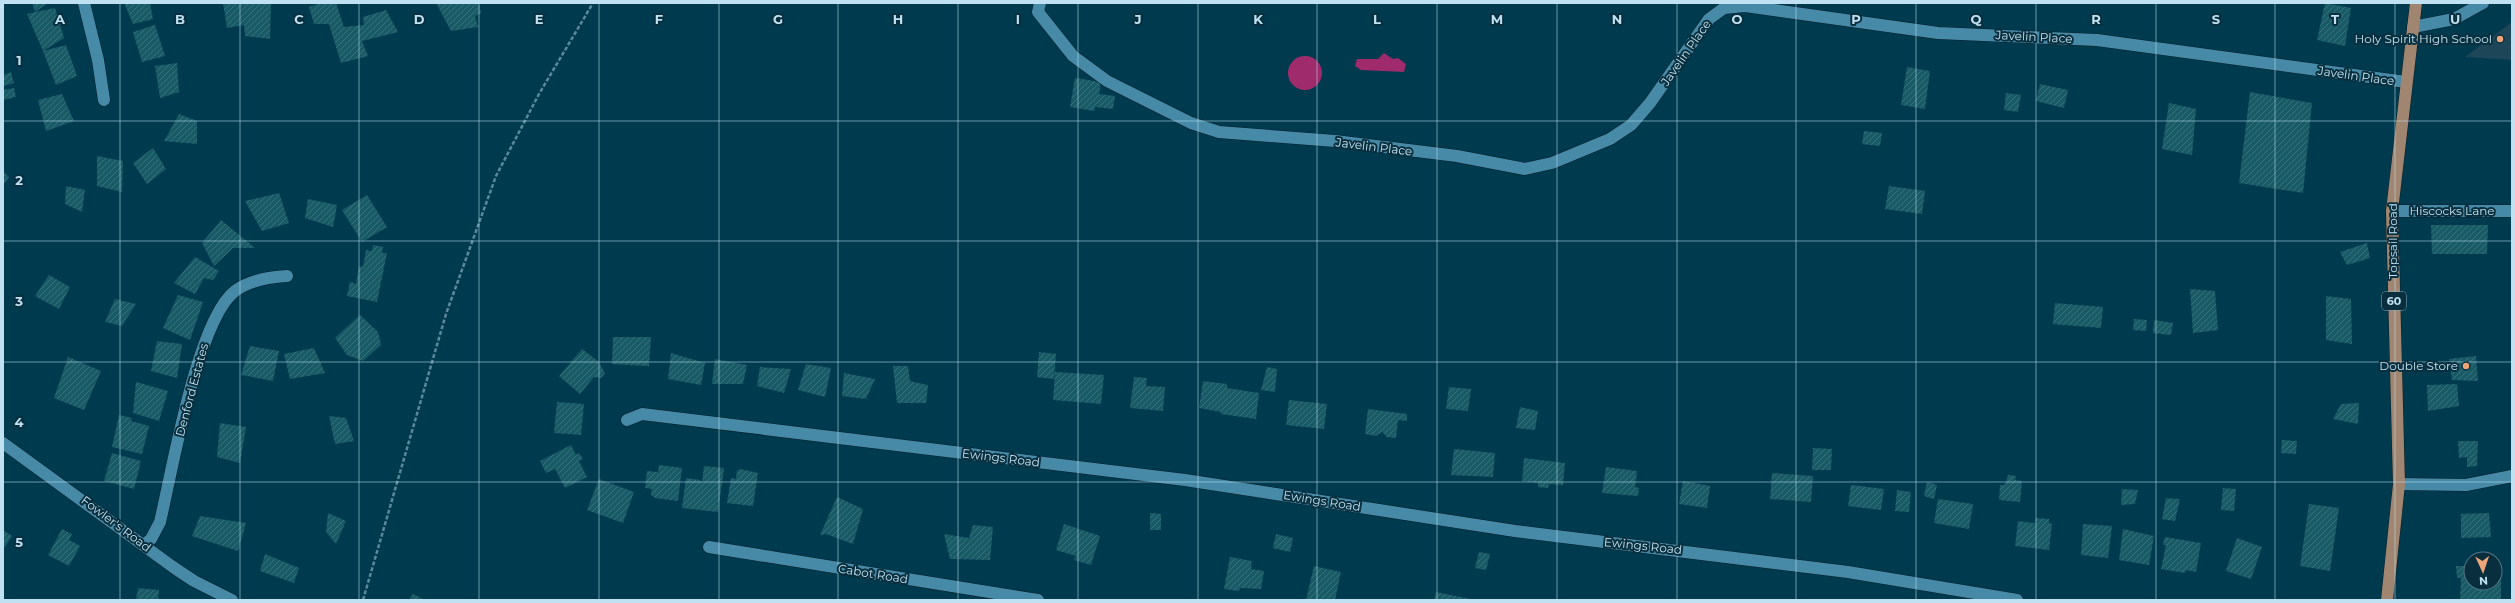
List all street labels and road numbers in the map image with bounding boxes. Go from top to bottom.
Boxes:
street label: Javelin Place [1657,17,1714,89]
street label: Javelin Place [1994,27,2073,46]
street label: Javelin Place [2316,63,2395,88]
street label: Javelin Place [1334,134,1413,159]
street label: Topsail Road [2385,203,2400,279]
street label: Hiscocks Lane [2409,203,2495,218]
road number: 60 [2382,292,2406,310]
street label: Denford Estates [172,341,211,438]
street label: Ewings Road [961,445,1041,470]
street label: Ewings Road [1282,487,1362,514]
street label: Fowler's Road [78,493,154,555]
street label: Ewings Road [1603,534,1683,557]
street label: Cabot Road [837,561,909,586]

